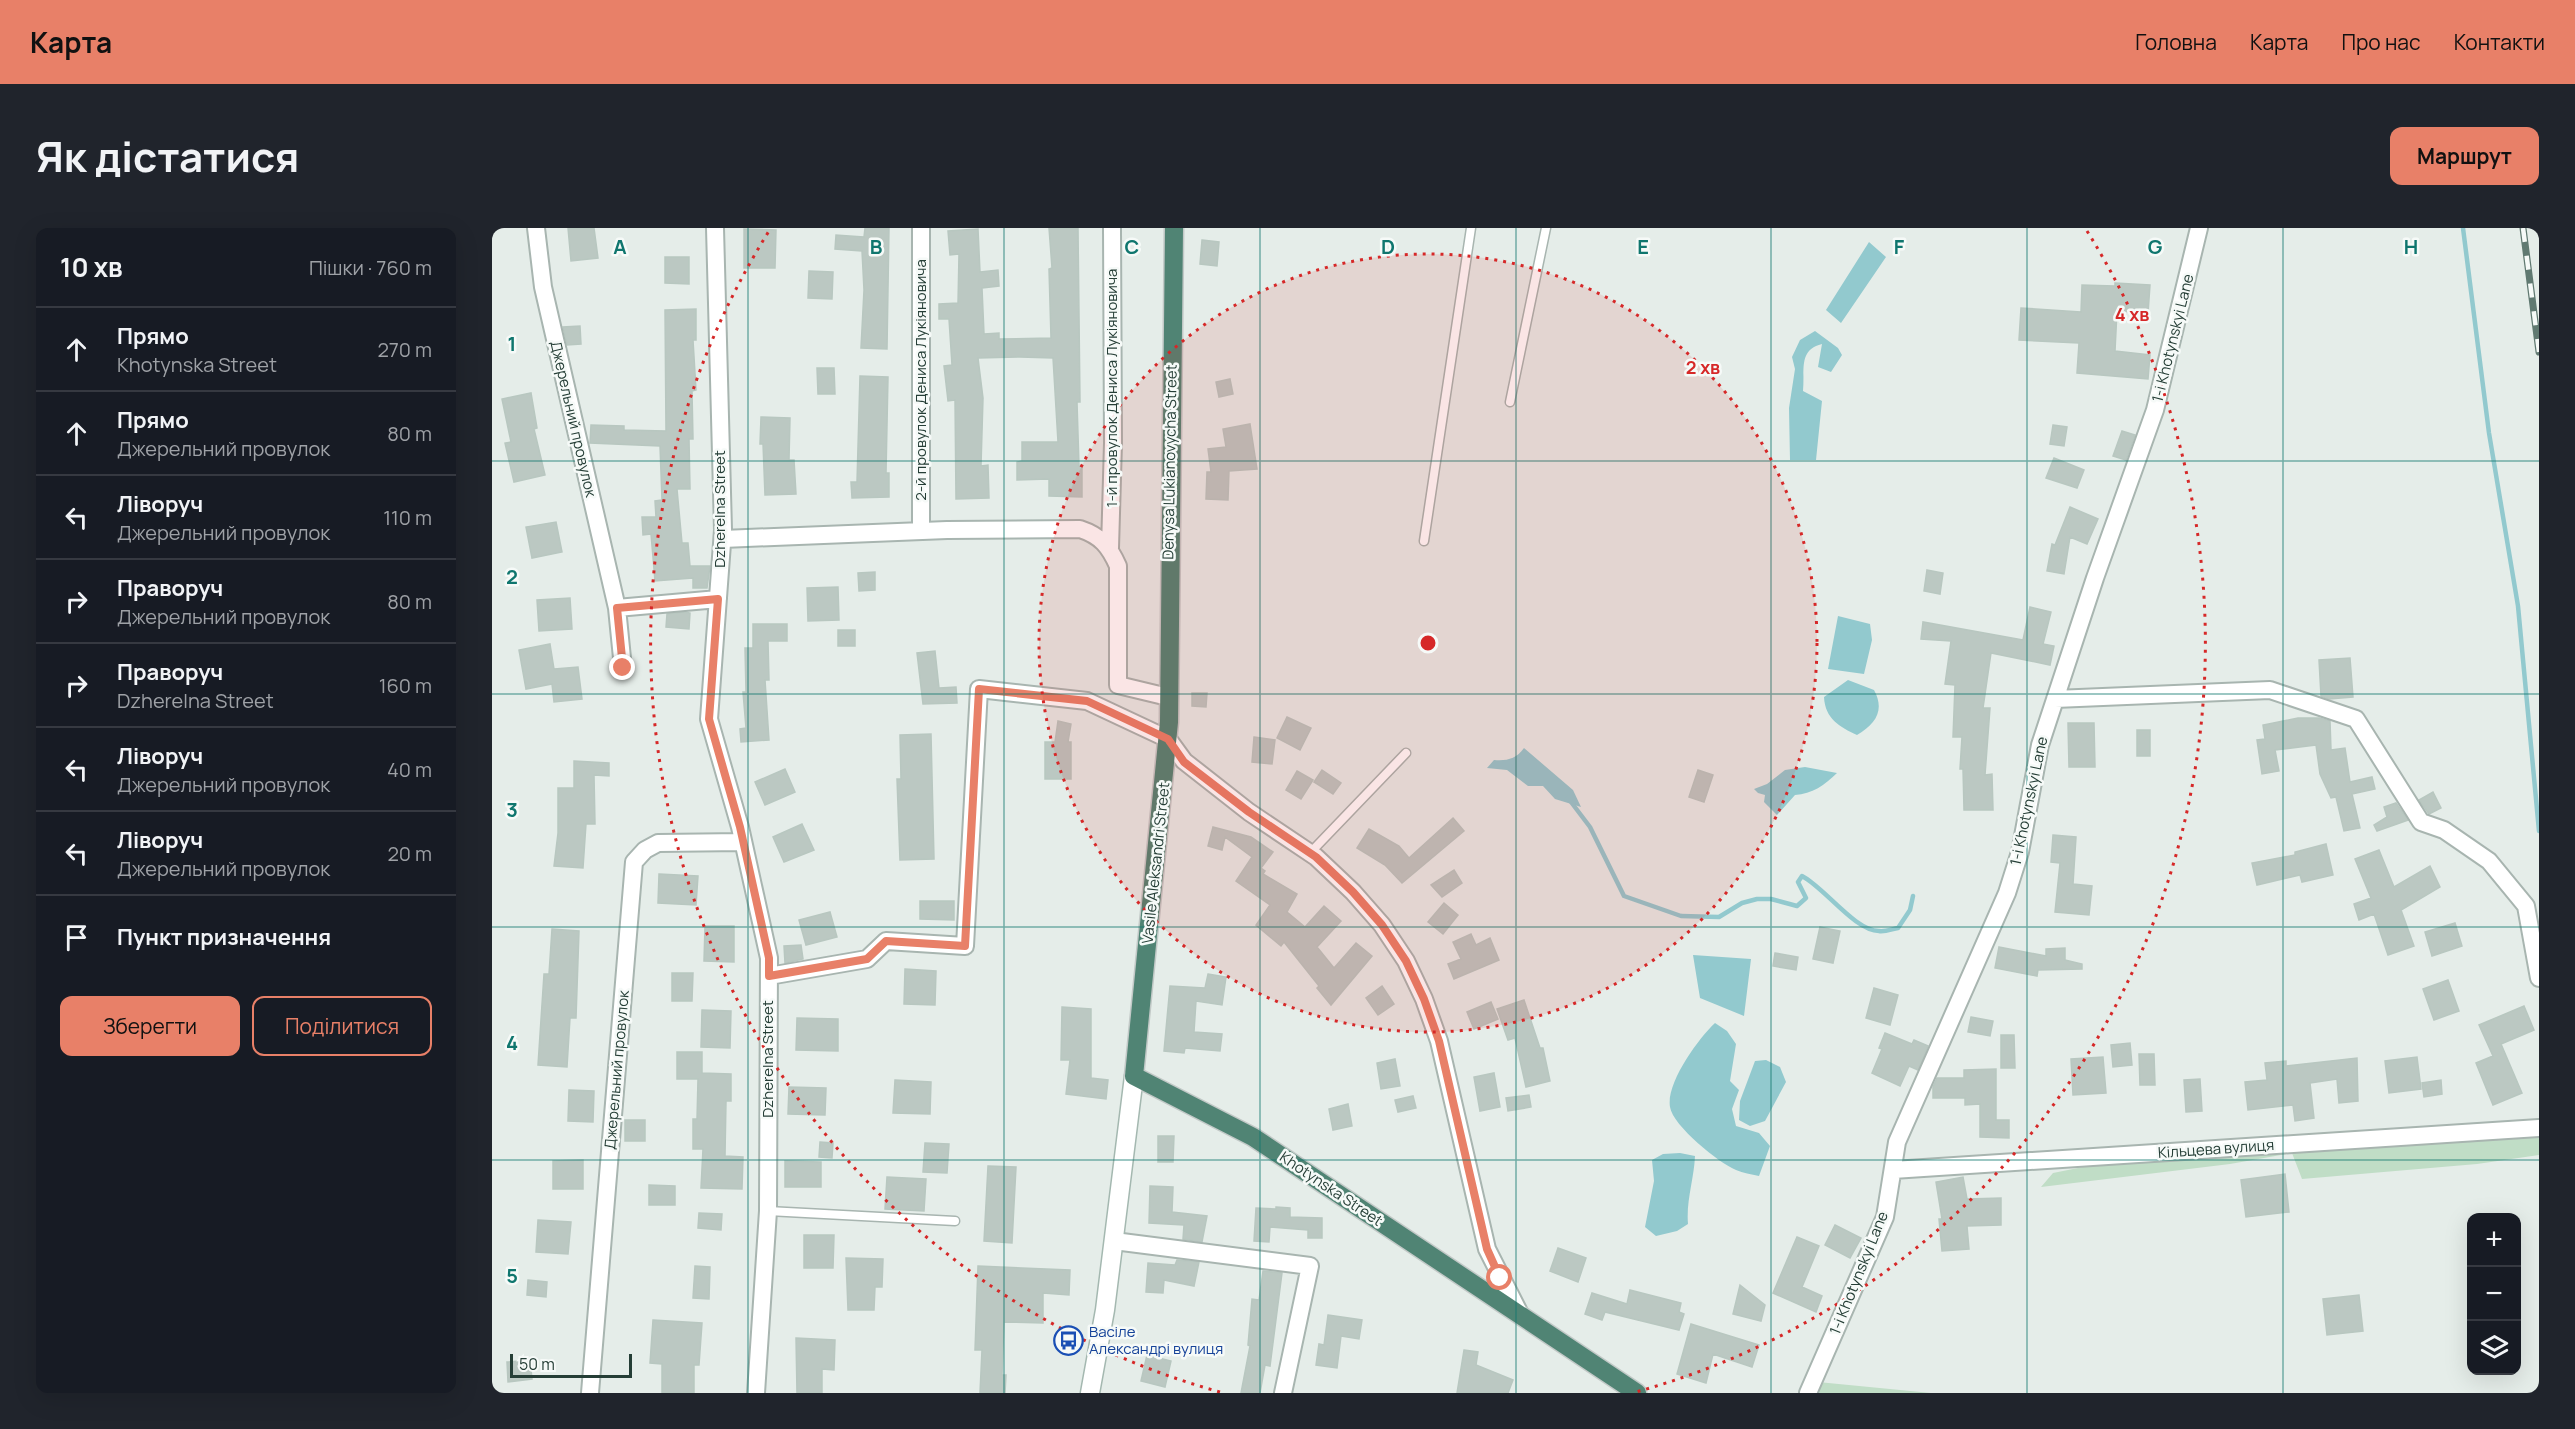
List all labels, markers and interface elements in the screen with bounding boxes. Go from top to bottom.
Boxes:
text: Карта [30,23,112,61]
text: Головна [2135,28,2217,56]
text: Карта [2250,28,2308,56]
text: Про нас [2341,28,2421,56]
text: Контакти [2454,28,2545,56]
text: Як дістатися [36,127,299,185]
button: Маршрут [2390,127,2539,185]
text: A [613,233,627,260]
text: B [870,233,883,260]
text: C [1125,233,1139,260]
text: D [1381,233,1395,260]
text: E [1637,233,1649,260]
text: F [1894,233,1905,260]
text: G [2148,233,2163,260]
text: H [2404,233,2418,260]
text: 10 хв [60,249,123,285]
text: Пішки · 760 m [309,254,432,281]
street label: 2-й провулок Дениса Лукіяновича [910,259,931,501]
street label: 1-й провулок Дениса Лукіяновича [1101,269,1122,507]
street label: 1-i Khotynskyi Lane [2146,271,2199,404]
text: 4 хв [2115,302,2149,326]
text: Прямо [117,321,189,351]
text: 1 [508,330,516,357]
icon: ahead [60,333,93,366]
text: 270 m [377,336,432,363]
street label: Джерельний провулок [545,339,602,500]
text: Khotynska Street [117,351,277,378]
text: 2 хв [1686,355,1720,379]
street label: Denysa Lukianovycha Street [1157,364,1182,560]
text: Прямо [117,405,189,435]
icon: ahead [60,417,93,450]
text: 80 m [387,420,432,447]
text: Джерельний провулок [117,435,330,462]
street label: Dzherelna Street [709,450,730,568]
text: Ліворуч [117,489,203,519]
icon: left [60,501,93,534]
text: 110 m [383,504,432,531]
text: Джерельний провулок [117,519,330,546]
text: 2 [506,563,518,590]
text: Праворуч [117,573,223,603]
icon: right [60,585,93,618]
text: 80 m [387,588,432,615]
text: Джерельний провулок [117,603,330,630]
centre of rings [1418,633,1438,653]
route end [609,654,635,680]
text: Праворуч [117,657,223,687]
icon: right [60,669,93,702]
text: 160 m [379,672,432,699]
text: Dzherelna Street [117,687,274,714]
street label: 1-i Khotynskyi Lane [2005,734,2052,867]
text: Ліворуч [117,741,203,771]
icon: left [60,753,93,786]
text: 40 m [387,756,432,783]
text: Джерельний провулок [117,771,330,798]
street label: Vasile Aleksandri Street [1137,781,1174,945]
text: 3 [506,796,518,823]
text: Ліворуч [117,825,203,855]
icon: left [60,837,93,870]
text: 20 m [387,840,432,867]
text: Джерельний провулок [117,855,330,882]
icon: arrive [60,921,93,954]
text: Пункт призначення [117,922,331,952]
street label: Джерельний провулок [599,989,634,1151]
button: Зберегти [60,996,240,1056]
button: Поділитися [252,996,432,1056]
street label: Dzherelna Street [757,1000,778,1118]
text: 4 [506,1029,518,1056]
street label: Кільцева вулиця [2157,1134,2275,1163]
street label: Khotynska Street [1276,1146,1387,1231]
street label: 1-i Khotynskyi Lane [1824,1208,1893,1338]
map controls [2467,1213,2521,1375]
button: + [2467,1213,2521,1267]
text: 5 [506,1262,518,1289]
route start [1486,1264,1512,1290]
button: − [2467,1267,2521,1321]
place label: Васіле Александрі вулиця [1089,1321,1223,1359]
button: layers [2467,1321,2521,1375]
bus stop icon: Васіле Александрі вулиця [1052,1325,1084,1357]
scale bar [510,1351,632,1378]
text: 50 m [519,1353,555,1375]

